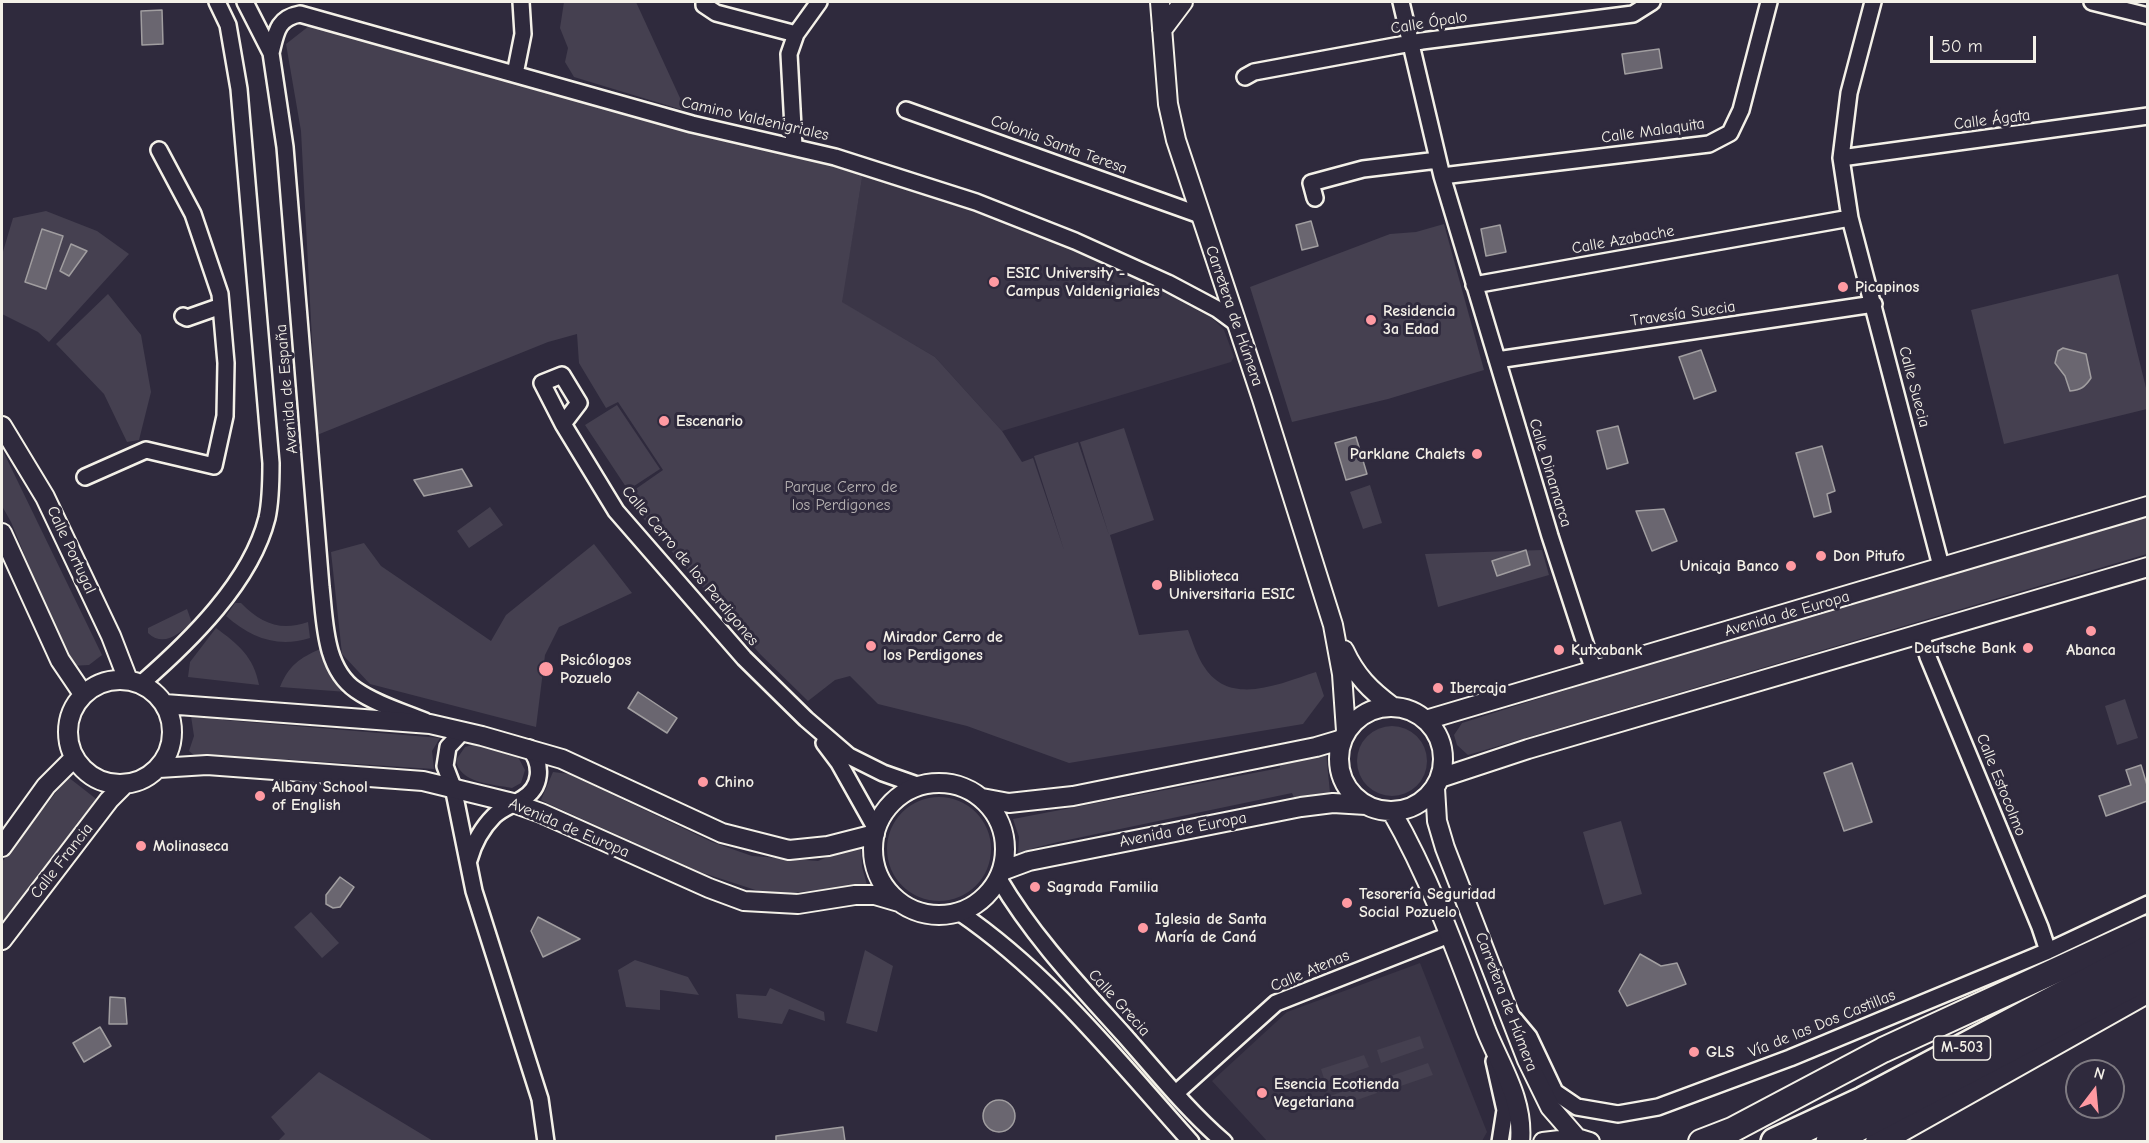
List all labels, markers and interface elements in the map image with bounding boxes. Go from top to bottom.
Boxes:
street label: Calle Ópalo [1389,7,1469,39]
scale bar [1933,24,2040,62]
text: 50 m [1941,36,1983,57]
street label: Camino Valdenigriales [679,93,831,145]
street label: Calle Ágata [1953,106,2031,134]
street label: Colonia Santa Teresa [988,111,1130,179]
street label: Calle Malaquita [1600,114,1706,148]
street label: Calle Azabache [1570,222,1676,258]
street label: Carretera de Húmera [1201,243,1267,389]
place label: ESIC University - Campus Valdenigriales [1006,263,1160,301]
marker: ESIC University - Campus Valdenigriales [987,275,1001,289]
place label: Picapinos [1855,277,1919,297]
marker: Picapinos [1836,280,1850,294]
street label: Travesía Suecia [1629,297,1737,331]
place label: Residencia 3a Edad [1383,301,1455,339]
marker: Residencia 3a Edad [1364,313,1378,327]
street label: Avenida de España [272,323,302,455]
street label: Calle Suecia [1894,344,1934,430]
place label: Escenario [676,411,743,431]
marker: Escenario [657,414,671,428]
street label: Calle Dinamarca [1524,416,1576,530]
place label: Parklane Chalets [1350,444,1465,464]
marker: Parklane Chalets [1470,447,1484,461]
park label: Parque Cerro de los Perdigones [785,477,897,515]
street label: Calle Cerro de los Perdigones [617,482,763,650]
street label: Calle Portugal [42,503,100,597]
place label: Don Pitufo [1833,546,1905,566]
marker: Don Pitufo [1814,549,1828,563]
place label: Unicaja Banco [1680,556,1779,576]
marker: Unicaja Banco [1784,559,1798,573]
place label: Bliblioteca Universitaria ESIC [1169,566,1295,604]
marker: Bliblioteca Universitaria ESIC [1150,578,1164,592]
street label: Avenida de Europa [1722,587,1852,641]
marker: Abanca [2084,624,2098,638]
place label: Mirador Cerro de los Perdigones [883,627,1003,665]
place label: Deutsche Bank [1914,638,2016,658]
marker: Mirador Cerro de los Perdigones [864,639,878,653]
place label: Kutxabank [1571,640,1642,660]
place label: Abanca [2066,640,2116,660]
marker: Deutsche Bank [2021,641,2035,655]
marker: Kutxabank [1552,643,1566,657]
place label: Psicólogos Pozuelo [560,650,631,688]
marker: Psicólogos Pozuelo [537,660,555,678]
place label: Ibercaja [1450,678,1507,698]
marker: Ibercaja [1431,681,1445,695]
street label: Calle Estocolmo [1972,731,2030,839]
place label: Chino [715,772,754,792]
marker: Chino [696,775,710,789]
place label: Albany School of English [272,777,368,815]
marker: Albany School of English [253,789,267,803]
street label: Avenida de Europa [506,794,632,862]
street label: Avenida de Europa [1118,808,1248,852]
street label: Calle Francia [27,819,97,903]
place label: Molinaseca [153,836,229,856]
marker: Molinaseca [134,839,148,853]
place label: Sagrada Familia [1047,877,1159,897]
marker: Sagrada Familia [1028,880,1042,894]
place label: Tesorería Seguridad Social Pozuelo [1359,884,1496,922]
marker: Tesorería Seguridad Social Pozuelo [1340,896,1354,910]
place label: Iglesia de Santa María de Caná [1155,909,1267,947]
marker: Iglesia de Santa María de Caná [1136,921,1150,935]
street label: Carretera de Húmera [1471,930,1541,1074]
street label: Calle Atenas [1268,946,1352,996]
street label: Calle Grecia [1084,966,1154,1040]
street label: Vía de las Dos Castillas [1746,986,1898,1062]
road number: M-503 [1934,1036,1990,1060]
place label: GLS [1706,1042,1734,1062]
marker: GLS [1687,1045,1701,1059]
north arrow [2065,1059,2125,1119]
text: N [2092,1064,2107,1084]
place label: Esencia Ecotienda Vegetariana [1274,1074,1399,1112]
marker: Esencia Ecotienda Vegetariana [1255,1086,1269,1100]

